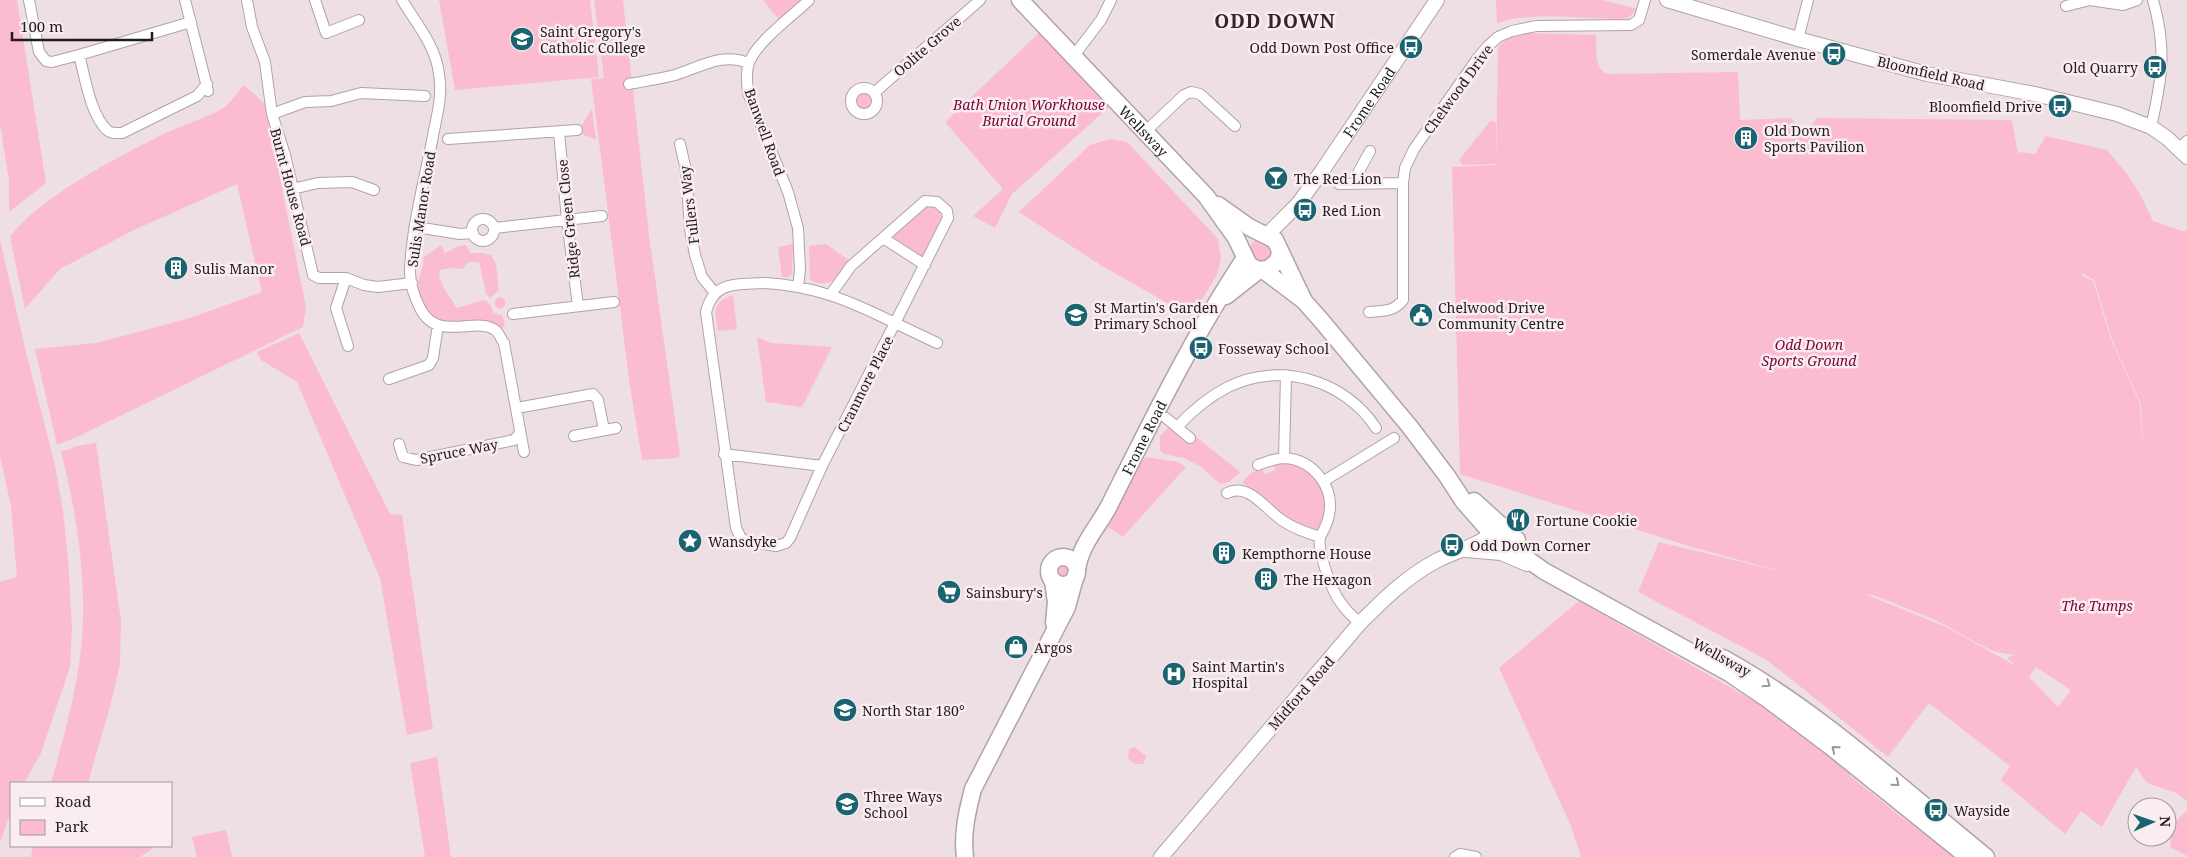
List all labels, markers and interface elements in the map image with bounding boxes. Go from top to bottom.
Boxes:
district label: ODD DOWN [1214,8,1336,34]
scale bar [12,10,152,42]
street label: Oolite Grove [889,11,965,81]
text: 100 m [20,16,63,36]
place label: Saint Gregory's Catholic College [540,22,646,57]
school or university icon: Saint Gregory's Catholic College [509,26,535,52]
bus stop icon: Odd Down Post Office [1398,34,1424,60]
place label: Odd Down Post Office [1250,38,1394,57]
street label: Chelwood Drive [1419,40,1497,138]
bus stop icon: Somerdale Avenue [1821,41,1847,67]
place label: Somerdale Avenue [1691,45,1816,64]
street label: Bloomfield Road [1875,51,1987,95]
bus stop icon: Old Quarry [2142,54,2168,80]
place label: Old Quarry [2063,58,2138,77]
street label: Frome Road [1338,63,1399,141]
street label: Banwell Road [740,86,790,179]
bus stop icon: Bloomfield Drive [2047,93,2073,119]
park label: Bath Union Workhouse Burial Ground [952,95,1105,130]
place label: Bloomfield Drive [1929,97,2042,116]
street label: Wellsway [1115,101,1173,160]
place label: Old Down Sports Pavilion [1764,121,1865,156]
building icon: Old Down Sports Pavilion [1733,125,1759,151]
street label: Burnt House Road [266,126,316,249]
street label: Sulis Manor Road [402,149,440,268]
street label: Ridge Green Close [552,158,584,280]
street label: Fullers Way [675,165,703,245]
bar icon: The Red Lion [1263,165,1289,191]
place label: The Red Lion [1294,169,1382,188]
bus stop icon: Red Lion [1292,197,1318,223]
place label: Red Lion [1322,201,1381,220]
building icon: Sulis Manor [163,255,189,281]
place label: Sulis Manor [194,259,274,278]
place label: St Martin's Garden Primary School [1094,298,1218,333]
place label: Chelwood Drive Community Centre [1438,298,1564,333]
school or university icon: St Martin's Garden Primary School [1063,302,1089,328]
public building icon: Chelwood Drive Community Centre [1408,302,1434,328]
street label: Cranmore Place [832,332,898,436]
bus stop icon: Fosseway School [1188,335,1214,361]
park label: Odd Down Sports Ground [1762,335,1857,370]
place label: Fosseway School [1218,339,1330,358]
street label: Frome Road [1117,396,1171,478]
street label: Spruce Way [418,434,500,468]
restaurant icon: Fortune Cookie [1505,507,1531,533]
place label: Fortune Cookie [1536,511,1637,530]
place icon: Wansdyke [677,528,703,554]
place label: Wansdyke [708,532,777,551]
bus stop icon: Odd Down Corner [1439,532,1465,558]
place label: Odd Down Corner [1470,536,1591,555]
building icon: Kempthorne House [1211,540,1237,566]
place label: Kempthorne House [1242,544,1371,563]
building icon: The Hexagon [1253,566,1279,592]
place label: The Hexagon [1284,570,1372,589]
supermarket icon: Sainsbury's [936,579,962,605]
place label: Sainsbury's [966,583,1043,602]
park label: The Tumps [2061,596,2133,615]
street label: Wellsway [1689,633,1755,681]
shop icon: Argos [1003,634,1029,660]
place label: Argos [1034,638,1072,657]
street label: Midford Road [1264,652,1339,734]
place label: Saint Martin's Hospital [1192,657,1284,692]
hospital icon: Saint Martin's Hospital [1161,661,1187,687]
one-way arrow [1761,678,1771,687]
school or university icon: North Star 180° [832,697,858,723]
place label: North Star 180° [862,701,965,720]
one-way arrow [1831,746,1840,755]
one-way arrow [1890,778,1899,787]
legend [10,782,172,847]
place label: Three Ways School [864,787,942,822]
text: Road [55,791,91,811]
school or university icon: Three Ways School [834,791,860,817]
bus stop icon: Wayside [1923,797,1949,823]
north arrow [2127,797,2177,847]
place label: Wayside [1954,801,2010,820]
text: Park [55,816,89,836]
text: N [2156,816,2175,827]

